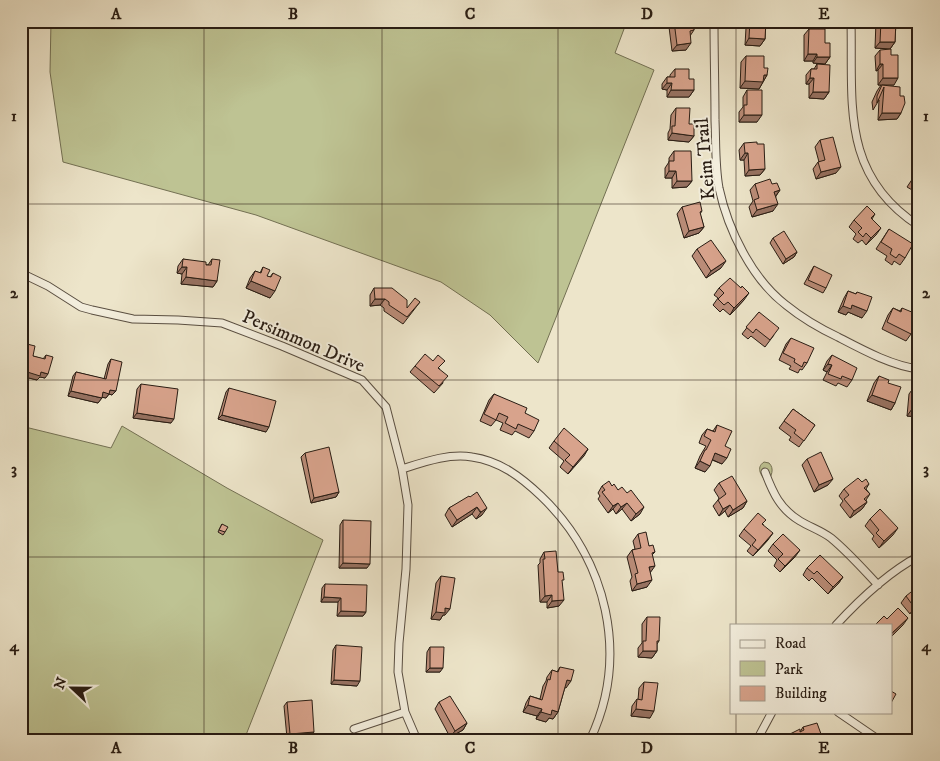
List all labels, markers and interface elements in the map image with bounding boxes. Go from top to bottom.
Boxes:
text: A [110,4,122,24]
text: B [288,4,298,24]
text: C [465,4,475,24]
text: D [641,4,653,24]
text: E [818,4,830,24]
text: 1 [11,106,17,126]
text: 1 [923,106,929,126]
street label: Keim Trail [690,117,721,201]
text: 2 [10,283,19,303]
text: 2 [922,283,931,303]
street label: Persimmon Drive [239,305,368,378]
text: 3 [11,459,17,479]
text: 3 [923,459,929,479]
legend [730,624,892,714]
text: Road [775,634,807,653]
text: 4 [8,636,19,656]
text: 4 [920,636,931,656]
text: Park [775,660,804,679]
north arrow [48,664,98,714]
text: N [50,674,72,692]
text: Building [775,684,827,703]
text: A [110,738,122,758]
text: B [288,738,298,758]
text: C [465,738,475,758]
text: D [641,738,653,758]
text: E [818,738,830,758]

